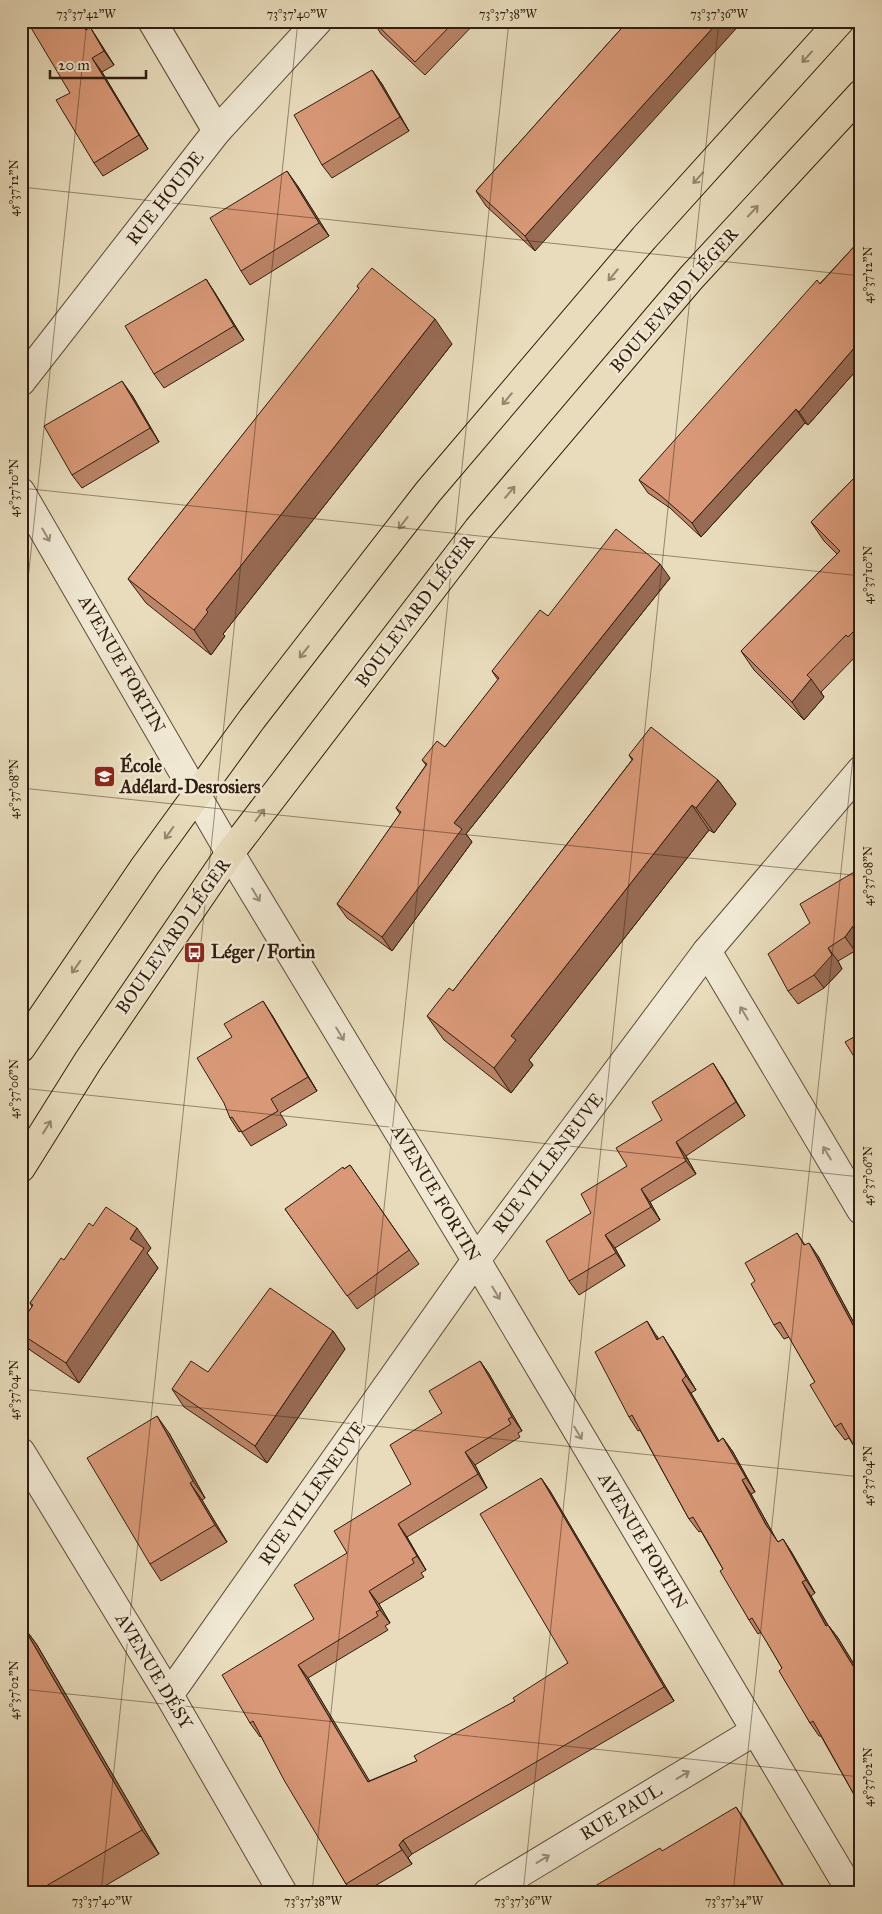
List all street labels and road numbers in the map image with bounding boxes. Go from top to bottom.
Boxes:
street label: RUE HOUDE [122,147,209,249]
street label: BOULEVARD LÉGER [604,221,744,377]
street label: BOULEVARD LÉGER [349,528,480,691]
street label: AVENUE FORTIN [73,590,170,737]
street label: BOULEVARD LÉGER [109,852,236,1018]
street label: RUE VILLENEUVE [488,1088,608,1238]
street label: AVENUE FORTIN [386,1120,485,1265]
street label: RUE VILLENEUVE [254,1417,370,1569]
street label: AVENUE FORTIN [593,1468,692,1613]
street label: AVENUE DÉSY [110,1607,199,1733]
street label: RUE PAUL [576,1779,667,1845]

